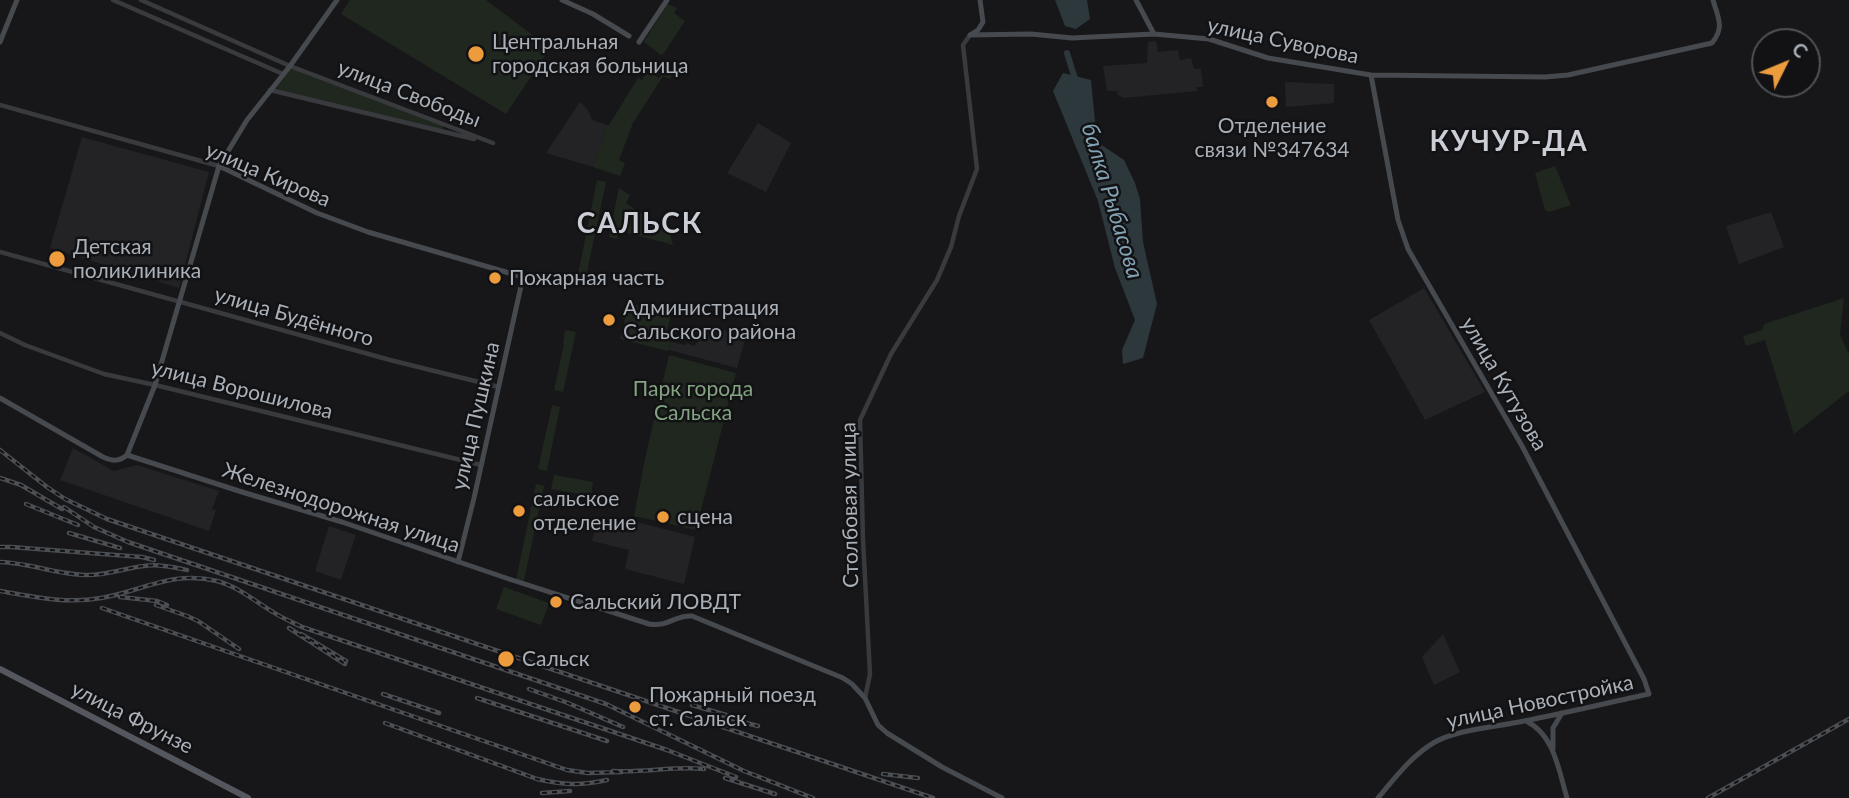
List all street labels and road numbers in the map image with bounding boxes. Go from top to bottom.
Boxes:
street label: улица Суворова [1205,13,1361,69]
street label: улица Свободы [334,55,484,133]
street label: улица Кирова [202,137,334,213]
street label: улица Будённого [211,282,377,352]
street label: улица Кутузова [1456,313,1552,455]
street label: улица Пушкина [447,339,505,493]
street label: улица Ворошилова [149,355,335,425]
street label: Столбовая улица [836,422,864,588]
street label: Железнодорожная улица [219,458,463,558]
street label: улица Новостройка [1444,670,1636,734]
street label: улица Фрунзе [67,676,197,760]

